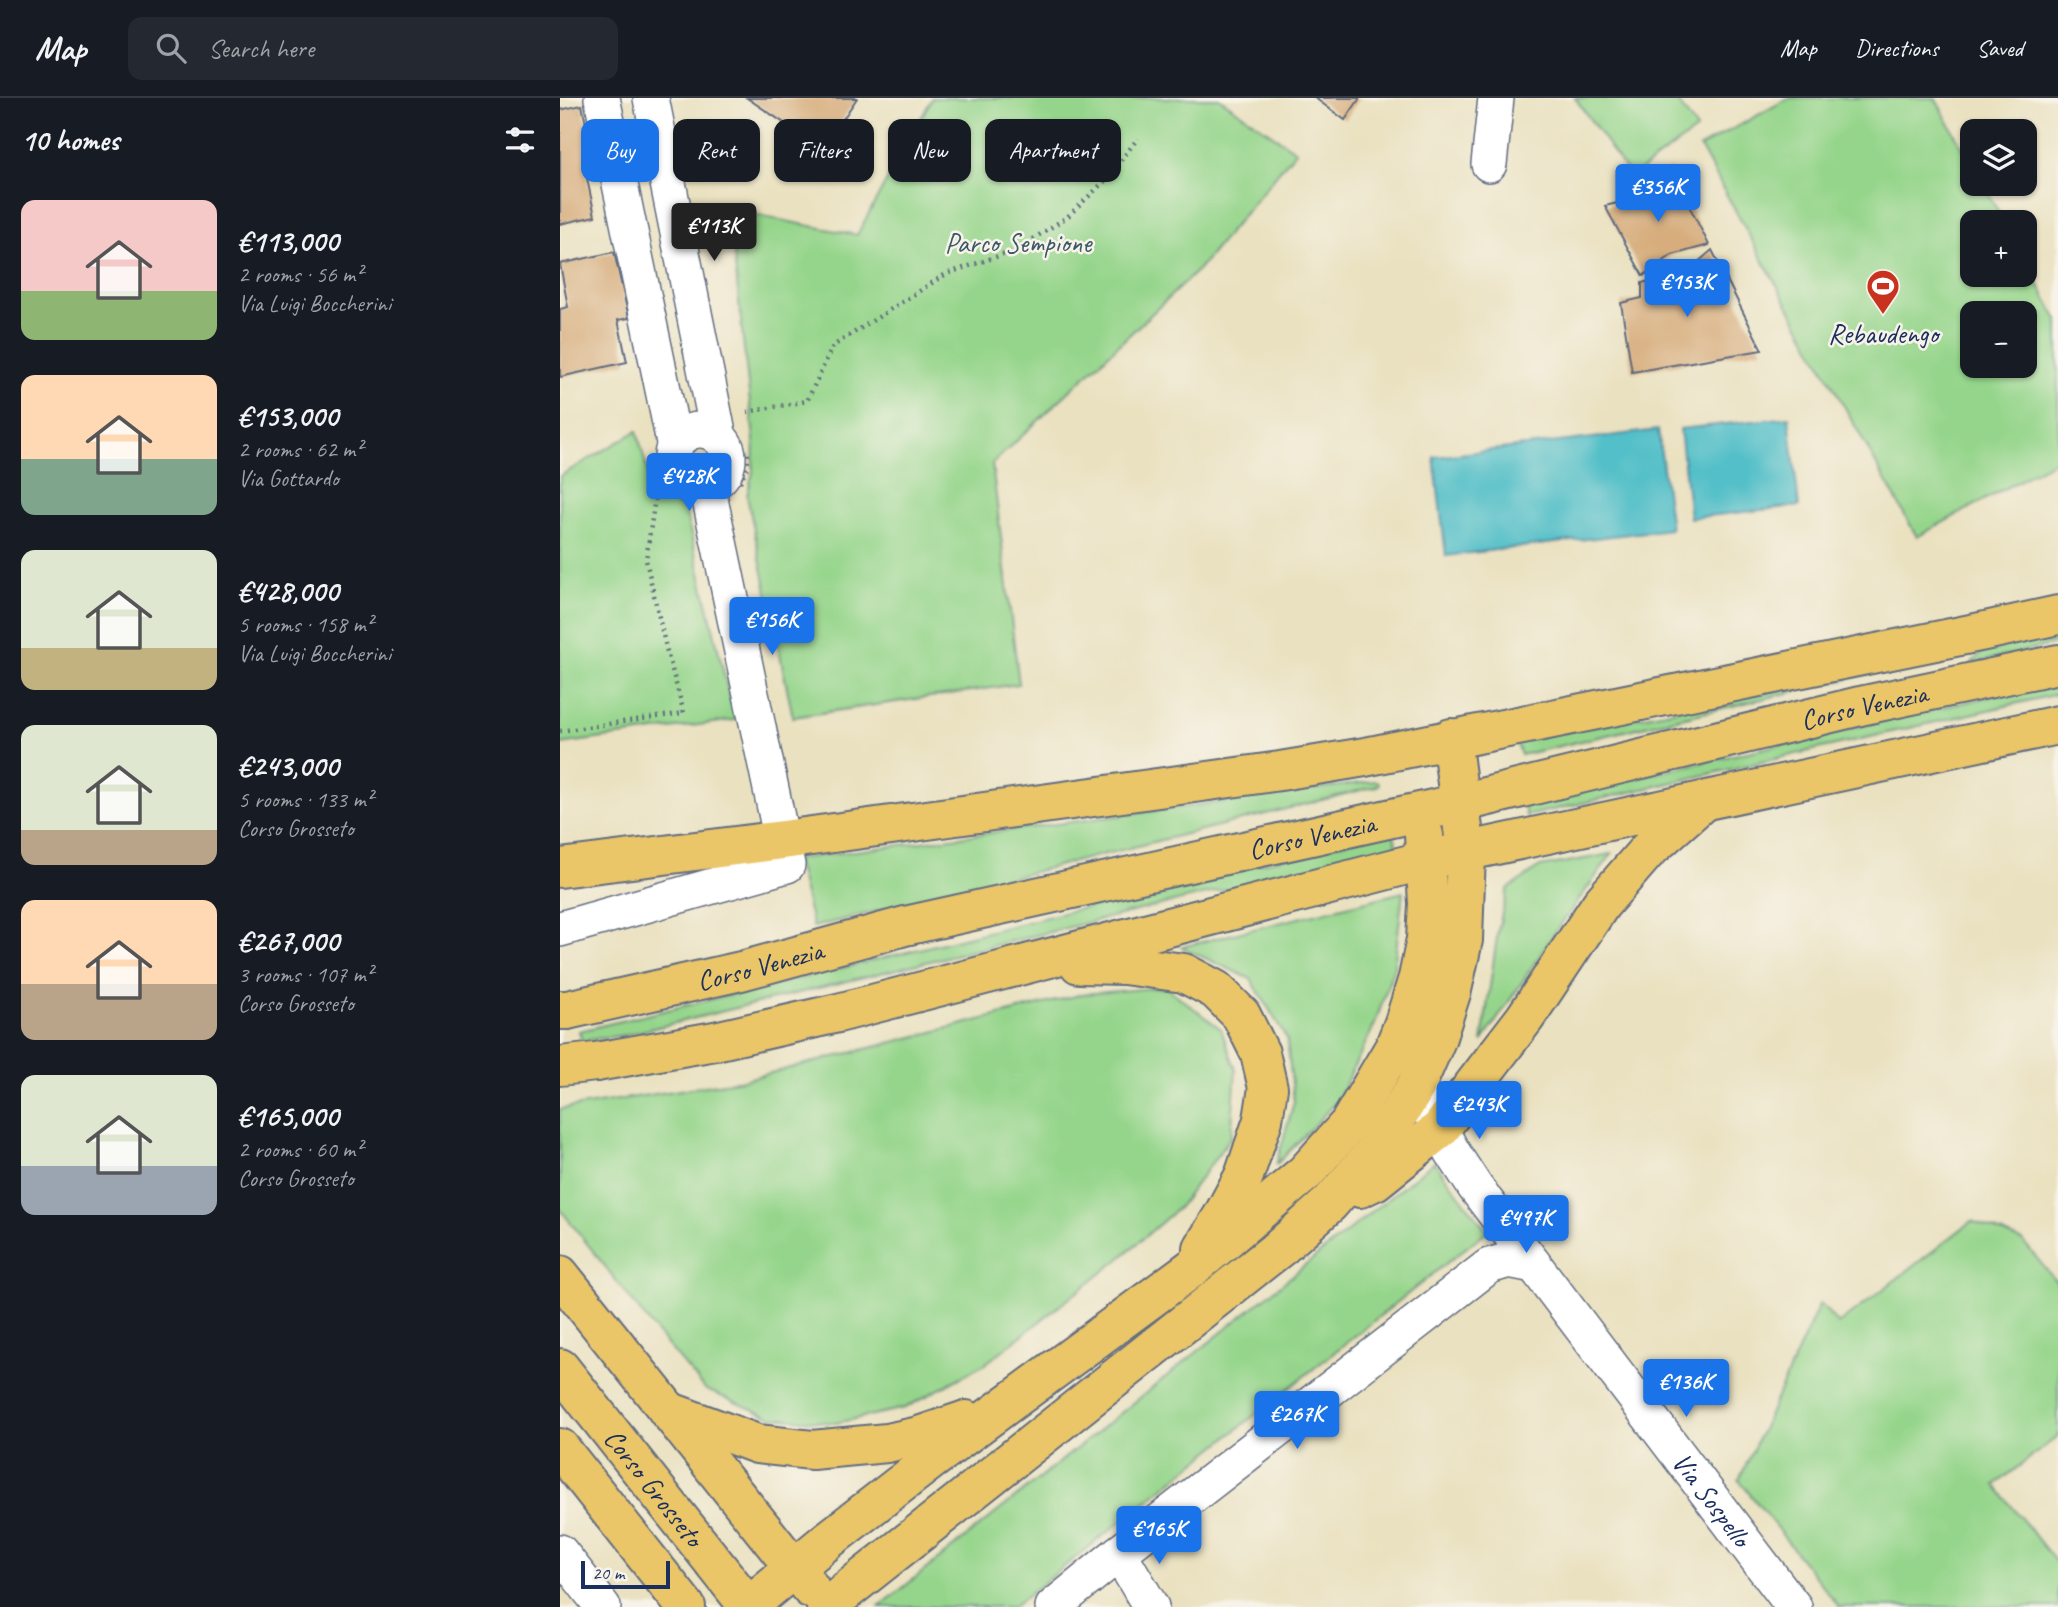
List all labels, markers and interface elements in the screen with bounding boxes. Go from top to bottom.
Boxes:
search box [128,17,618,80]
text: Map [35,27,86,69]
icon: search [152,29,190,67]
text: Search here [208,32,314,65]
text: Map [1780,33,1817,63]
text: Directions [1855,33,1938,63]
text: Saved [1976,33,2023,63]
chip: Buy [581,119,659,182]
chip: Rent [673,119,760,182]
chip: Filters [774,119,874,182]
chip: New [888,119,971,182]
chip: Apartment [985,119,1121,182]
map controls [1960,119,2037,378]
button: layers [1960,119,2037,196]
text: 10 homes [21,121,119,159]
icon: filters [501,121,539,159]
pin: €356K [1609,164,1707,224]
text: €356K [1631,172,1685,201]
pin: €113K [665,204,763,263]
button: + [1960,210,2037,287]
text: €113K [687,211,741,240]
text: €113,000 [238,222,338,260]
park label: Parco Sempione [945,225,1093,260]
icon: home [77,228,161,312]
text: 2 rooms · 56 m² [238,260,362,289]
pin: €153K [1638,260,1736,319]
text: €153K [1661,267,1713,296]
sports icon: Rebaudengo [1864,267,1902,316]
text: Via Luigi Boccherini [238,289,391,318]
button: − [1960,301,2037,378]
place label: Rebaudengo [1828,316,1941,351]
text: €153,000 [238,397,338,435]
icon: home [77,403,161,487]
text: 2 rooms · 62 m² [238,435,362,464]
pin: €428K [640,454,738,513]
text: €428K [662,461,716,490]
text: Via Gottardo [238,464,339,493]
text: €428,000 [238,572,338,610]
icon: home [77,578,161,662]
pin: €156K [723,598,821,657]
text: €156K [745,605,799,634]
text: 5 rooms · 158 m² [238,610,373,639]
text: Via Luigi Boccherini [238,639,391,668]
street label: Corso Venezia [1797,674,1933,737]
text: €243,000 [238,747,338,785]
icon: home [77,753,161,837]
text: 5 rooms · 133 m² [238,785,373,814]
street label: Corso Venezia [1245,804,1381,867]
text: Corso Grosseto [238,814,354,843]
text: €267,000 [238,922,339,960]
icon: home [77,928,161,1012]
street label: Corso Venezia [694,931,829,998]
text: 3 rooms · 107 m² [238,960,373,989]
text: Corso Grosseto [238,989,354,1018]
pin: €243K [1430,1082,1528,1141]
text: €243K [1452,1089,1506,1118]
text: €165,000 [238,1097,339,1135]
icon: home [77,1103,161,1187]
text: 2 rooms · 60 m² [238,1135,362,1164]
text: Corso Grosseto [238,1164,354,1193]
pin: €497K [1477,1196,1575,1255]
text: €497K [1500,1203,1552,1232]
pin: €136K [1637,1360,1735,1419]
text: €136K [1659,1367,1713,1396]
pin: €267K [1248,1392,1346,1451]
text: €267K [1270,1399,1324,1428]
street label: Corso Grosseto [597,1421,714,1556]
street label: Via Sospello [1665,1445,1761,1556]
pin: €165K [1110,1506,1208,1566]
text: €165K [1132,1514,1186,1543]
scale bar [581,1558,670,1590]
text: 20 m [592,1561,624,1585]

